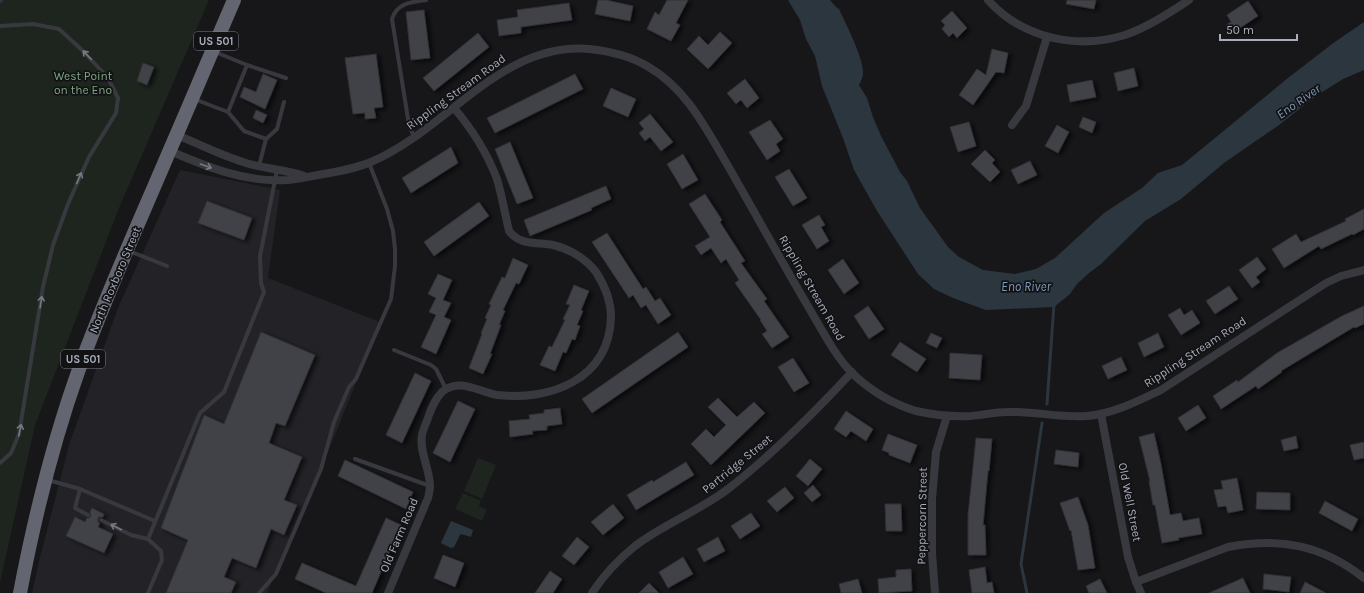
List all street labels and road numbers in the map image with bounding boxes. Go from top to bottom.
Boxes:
road number: US 501 [194,32,238,50]
street label: Rippling Stream Road [404,51,508,133]
street label: North Roxboro Street [86,224,144,335]
street label: Rippling Stream Road [776,233,848,343]
street label: Rippling Stream Road [1141,314,1249,390]
road number: US 501 [61,350,105,368]
street label: Partridge Street [699,431,775,496]
street label: Old Well Street [1115,461,1145,543]
street label: Peppercorn Street [914,467,930,565]
street label: Old Farm Road [377,496,421,574]

